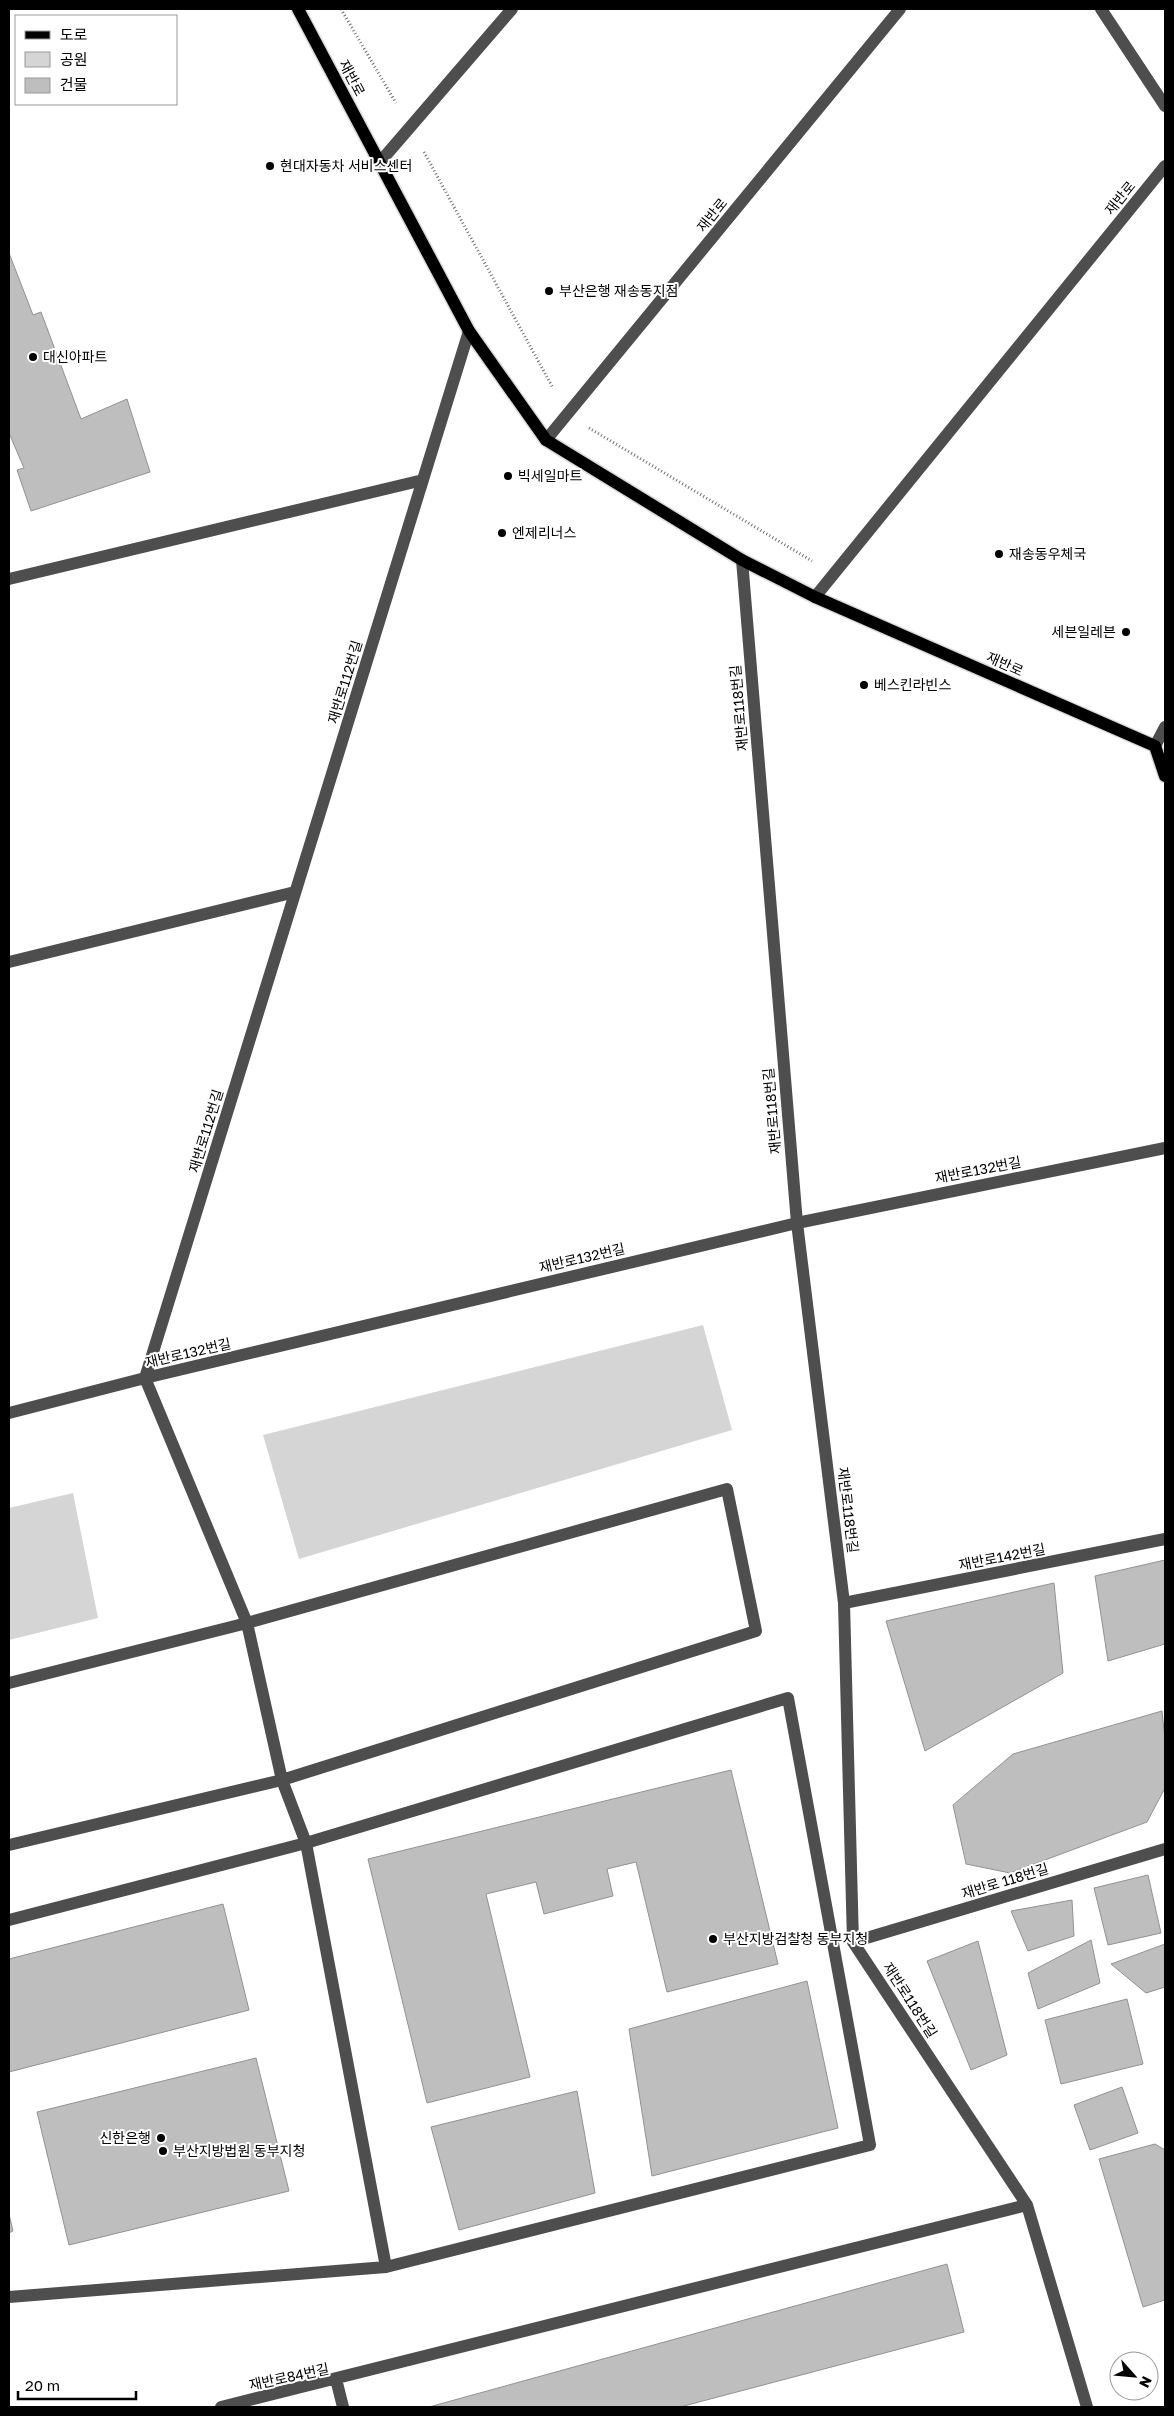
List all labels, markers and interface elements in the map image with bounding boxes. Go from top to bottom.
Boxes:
legend [15,15,178,105]
text: 도로 [60,25,88,43]
text: 공원 [60,50,88,68]
street label: 재반로 [336,57,369,99]
text: 건물 [60,75,88,93]
place label: 현대자동차 서비스센터 [280,157,412,174]
marker: 현대자동차 서비스센터 [264,160,276,172]
street label: 재반로 [1101,177,1138,218]
street label: 재반로 [693,194,730,235]
place label: 부산은행 재송동지점 [559,282,678,299]
marker: 부산은행 재송동지점 [543,285,555,297]
place label: 대신아파트 [43,348,108,365]
marker: 대신아파트 [27,351,39,363]
place label: 빅세일마트 [518,467,583,484]
marker: 빅세일마트 [502,470,514,482]
place label: 엔제리너스 [512,524,577,541]
marker: 엔제리너스 [496,527,508,539]
place label: 재송동우체국 [1009,545,1086,562]
marker: 재송동우체국 [993,548,1005,560]
place label: 세븐일레븐 [1052,623,1116,640]
marker: 세븐일레븐 [1120,626,1132,638]
street label: 재반로112번길 [324,638,365,726]
street label: 재반로 [984,648,1026,679]
street label: 재반로118번길 [726,664,751,752]
place label: 베스킨라빈스 [874,676,951,693]
marker: 베스킨라빈스 [858,679,870,691]
street label: 재반로118번길 [759,1067,784,1155]
street label: 재반로112번길 [185,1087,226,1175]
street label: 재반로132번길 [933,1153,1022,1186]
street label: 재반로132번길 [537,1239,626,1276]
street label: 재반로132번길 [143,1334,232,1371]
street label: 재반로118번길 [835,1466,862,1554]
street label: 재반로142번길 [957,1540,1047,1573]
street label: 재반로 118번길 [959,1859,1050,1902]
place label: 부산지방검찰청 동부지청 [723,1930,868,1947]
marker: 부산지방검찰청 동부지청 [707,1933,719,1945]
street label: 재반로118번길 [880,1959,941,2041]
place label: 신한은행 [99,2129,151,2146]
marker: 신한은행 [155,2132,167,2144]
place label: 부산지방법원 동부지청 [173,2142,305,2159]
marker: 부산지방법원 동부지청 [157,2145,169,2157]
north arrow [1109,2351,1159,2401]
street label: 재반로84번길 [247,2360,331,2393]
scale bar [18,2368,135,2400]
text: N [1136,2374,1156,2391]
text: 20 m [25,2376,60,2394]

